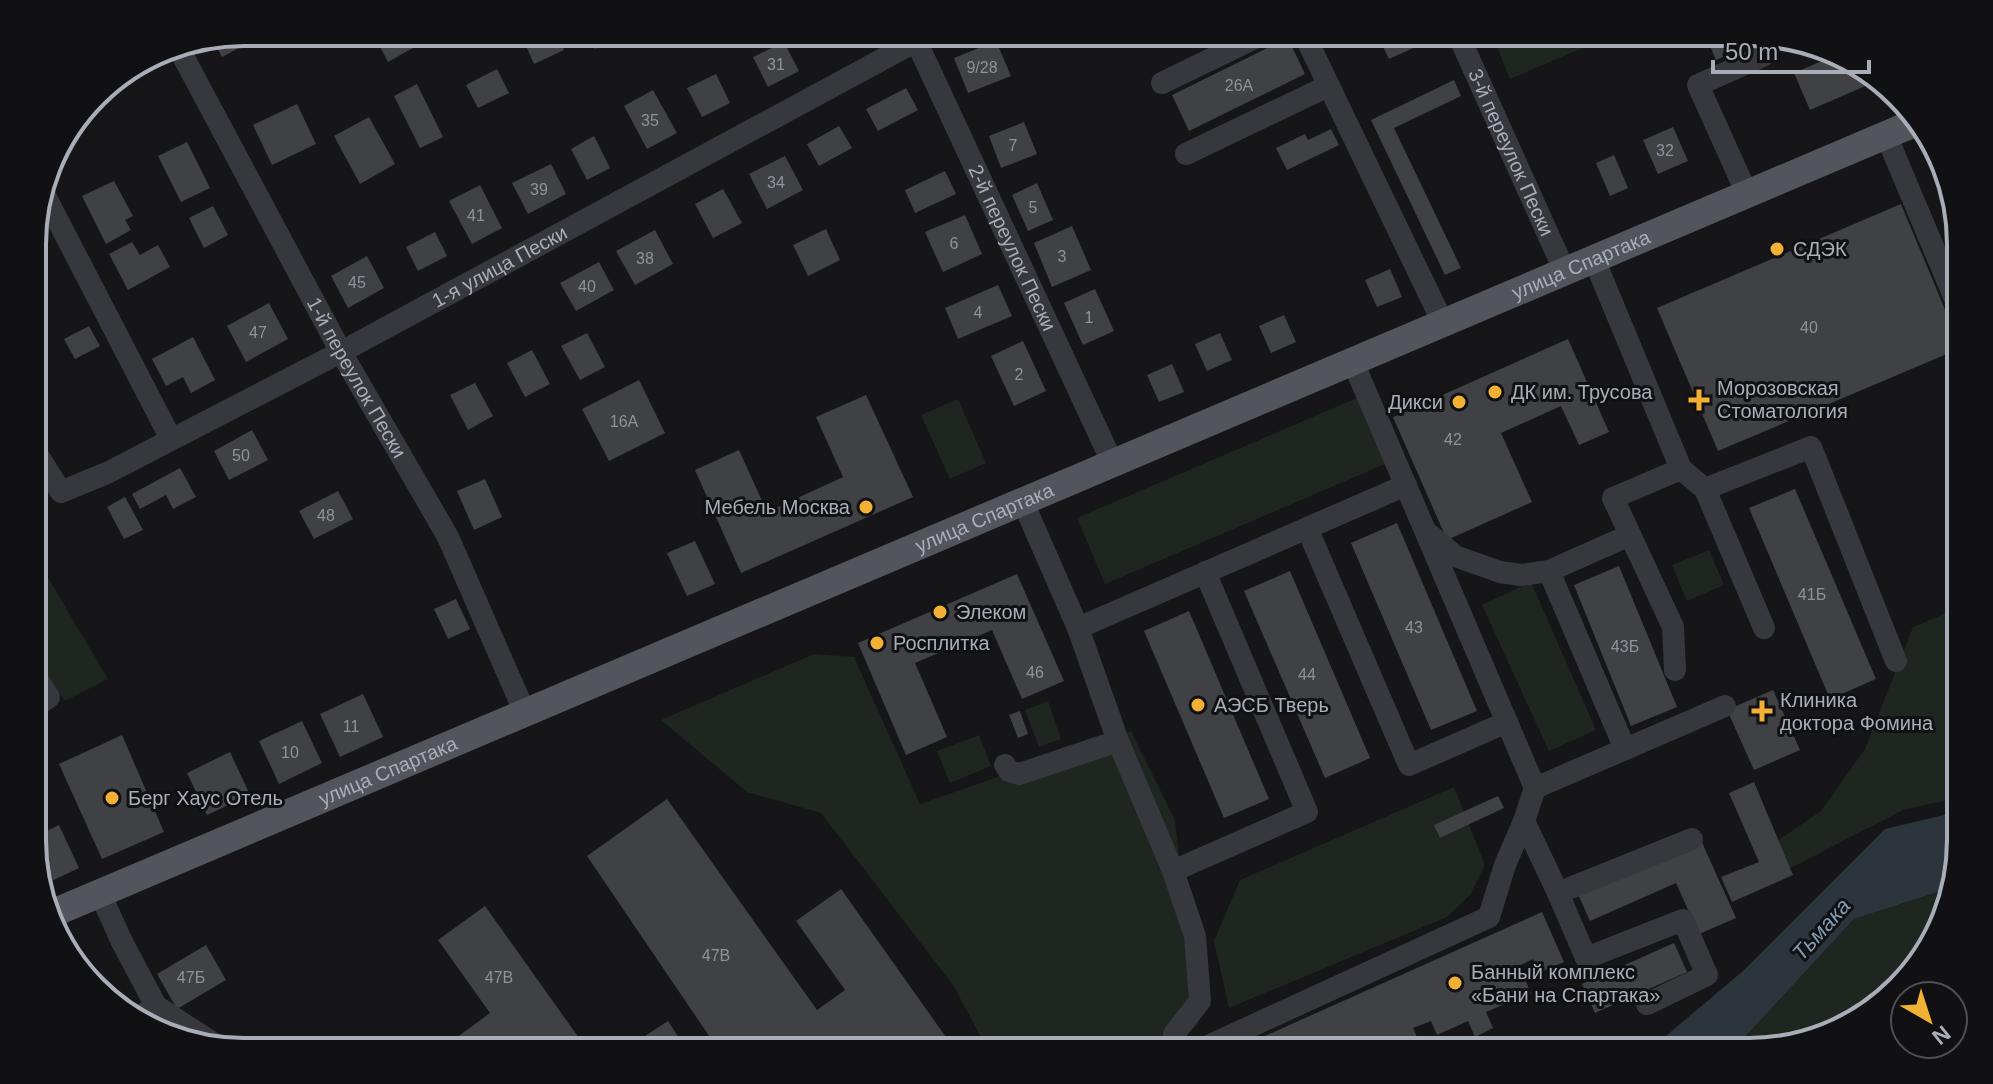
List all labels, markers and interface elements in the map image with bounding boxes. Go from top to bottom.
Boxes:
scale bar [1713,24,1869,74]
text: 50 m [1725,38,1778,65]
house number: 31 [767,56,785,73]
house number: 9/28 [966,59,998,76]
street label: 3-й переулок Пески [1464,65,1558,239]
house number: 26А [1225,77,1254,94]
house number: 35 [641,112,659,129]
house number: 7 [1009,137,1018,154]
house number: 32 [1656,142,1674,159]
street label: 2-й переулок Пески [964,161,1061,334]
house number: 34 [767,174,785,191]
house number: 39 [530,181,548,198]
house number: 5 [1029,199,1038,216]
house number: 41 [467,207,485,224]
street label: 1-я улица Пески [428,221,571,312]
street label: улица Спартака [1508,225,1654,304]
house number: 6 [950,235,959,252]
place label: СДЭК [1793,238,1847,260]
marker: СДЭК [1768,240,1786,258]
house number: 3 [1058,248,1067,265]
house number: 38 [636,250,654,267]
house number: 45 [348,274,366,291]
house number: 40 [578,278,596,295]
street label: 1-й переулок Пески [303,293,411,462]
house number: 4 [974,304,983,321]
house number: 1 [1085,309,1094,326]
house number: 40 [1800,319,1818,336]
house number: 47 [249,324,267,341]
house number: 2 [1015,366,1024,383]
place label: Морозовская Стоматология [1717,377,1848,422]
place label: ДК им. Трусова [1511,381,1653,403]
marker: ДК им. Трусова [1486,383,1504,401]
marker: Морозовская Стоматология [1688,389,1710,411]
place label: Дикси [1388,391,1443,413]
marker: Дикси [1450,393,1468,411]
house number: 16А [610,413,639,430]
house number: 42 [1444,431,1462,448]
house number: 50 [232,447,250,464]
street label: улица Спартака [912,478,1058,557]
place label: Мебель Москва [705,496,851,518]
marker: Мебель Москва [857,498,875,516]
house number: 48 [317,507,335,524]
house number: 41Б [1798,586,1826,603]
place label: Элеком [956,601,1026,623]
marker: Элеком [931,603,949,621]
house number: 43 [1405,619,1423,636]
place label: Росплитка [893,632,991,654]
marker: Росплитка [868,634,886,652]
house number: 43Б [1611,638,1639,655]
house number: 46 [1026,664,1044,681]
house number: 44 [1298,666,1316,683]
place label: Клиника доктора Фомина [1780,689,1934,734]
place label: АЭСБ Тверь [1214,694,1329,716]
marker: АЭСБ Тверь [1189,696,1207,714]
marker: Клиника доктора Фомина [1751,700,1773,722]
house number: 11 [343,718,359,735]
street label: улица Спартака [315,732,461,810]
house number: 10 [281,744,299,761]
place label: Берг Хаус Отель [128,787,283,809]
marker: Берг Хаус Отель [103,789,121,807]
water label: Тьмака [1787,893,1855,965]
house number: 47В [702,947,730,964]
place label: Банный комплекс «Бани на Спартака» [1471,961,1660,1006]
house number: 47Б [177,969,205,986]
house number: 47В [485,969,513,986]
marker: Банный комплекс «Бани на Спартака» [1446,974,1464,992]
north arrow [1889,980,1969,1060]
text: N [1927,1020,1955,1050]

